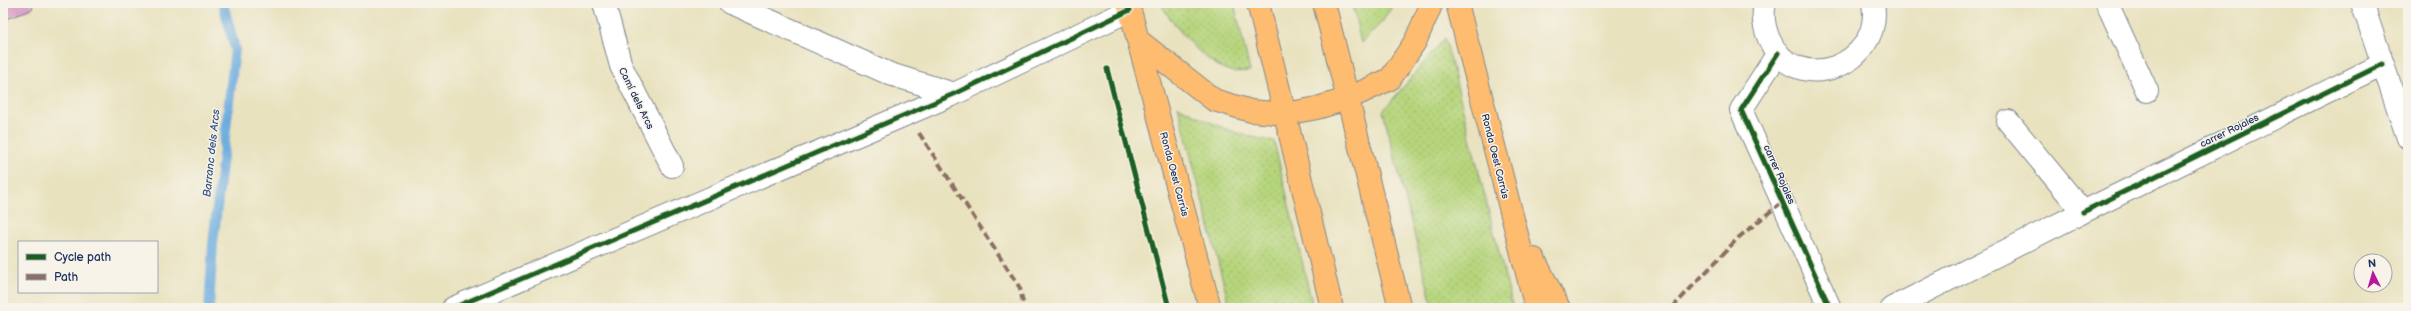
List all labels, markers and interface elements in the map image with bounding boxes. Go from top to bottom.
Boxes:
street label: Camí dels Arcs [616,65,656,131]
water label: Barranc dels Arcs [200,108,223,198]
street label: carrer Rojales [2198,111,2261,150]
street label: Ronda Oest Carrús [1479,113,1511,200]
street label: Ronda Oest Carrús [1157,131,1191,218]
street label: carrer Rojales [1761,143,1798,206]
legend [18,241,158,293]
text: Cycle path [54,250,111,265]
north arrow [2353,253,2393,293]
text: N [2367,257,2377,270]
text: Path [54,270,79,285]

